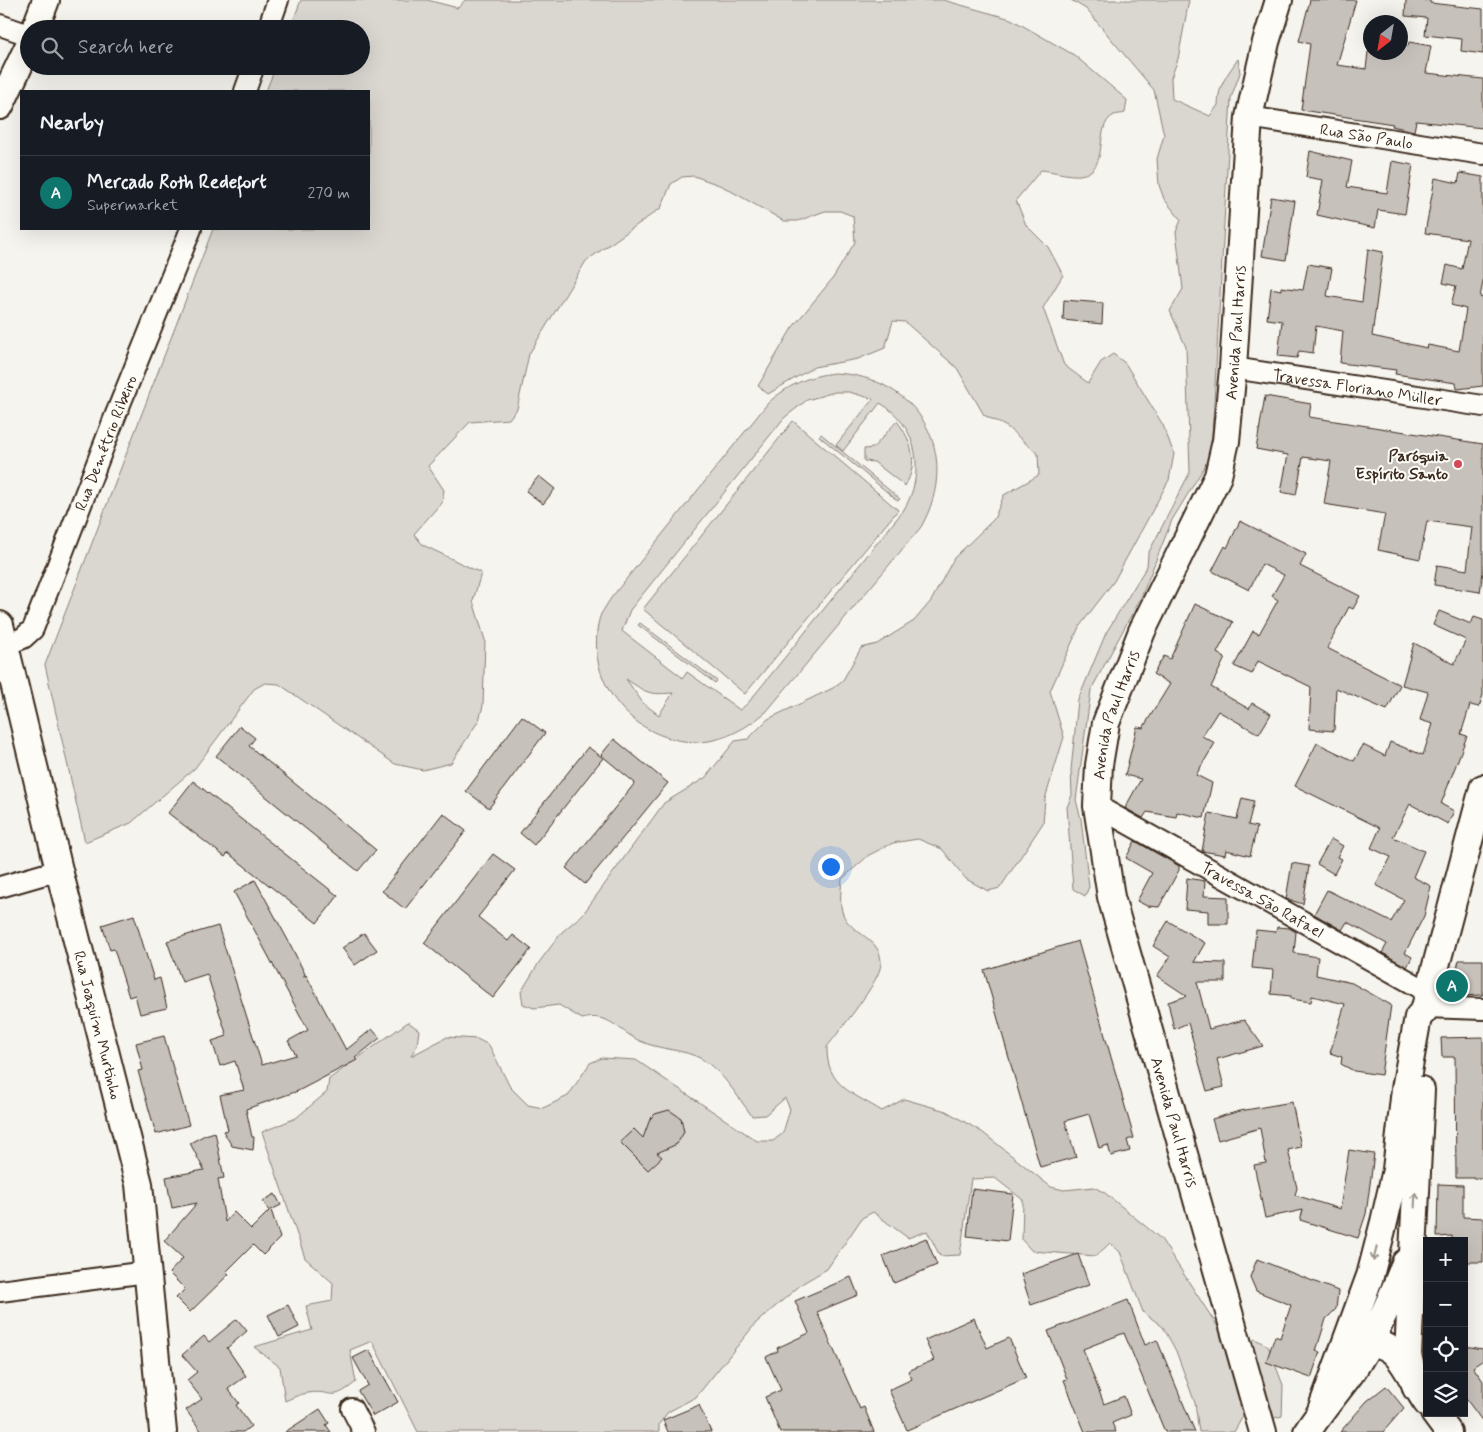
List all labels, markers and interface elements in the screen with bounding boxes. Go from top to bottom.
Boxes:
north arrow [1363,15,1408,60]
search box [20,20,370,75]
icon: search [38,34,66,62]
text: Search here [78,35,174,60]
text: Nearby [40,109,104,137]
street label: Rua São Paulo [1318,119,1414,155]
text: Mercado Roth Redefort [87,170,267,195]
text: A [51,183,61,204]
text: 270 m [307,183,350,204]
text: Supermarket [87,195,178,216]
street label: Avenida Paul Harris [1221,265,1252,401]
street label: Travessa Floriano Müller [1271,365,1444,412]
street label: Rua Demétrio Ribeiro [71,372,143,514]
place label: Paróquia Espírito Santo [1355,446,1448,485]
marker: Paróquia Espírito Santo [1452,458,1464,470]
street label: Avenida Paul Harris [1089,648,1145,780]
your location [818,854,844,880]
street label: Travessa São Rafael [1197,858,1327,943]
street label: Rua Joaquim Murtinho [68,949,126,1102]
pin: A [1436,967,1468,1005]
street label: Avenida Paul Harris [1145,1055,1202,1190]
one-way arrow [1411,1192,1420,1208]
map controls [1423,1237,1468,1417]
button: + [1423,1237,1468,1282]
one-way arrow [1370,1246,1379,1262]
button: − [1423,1282,1468,1327]
button: locate [1423,1327,1468,1372]
button: layers [1423,1372,1468,1417]

